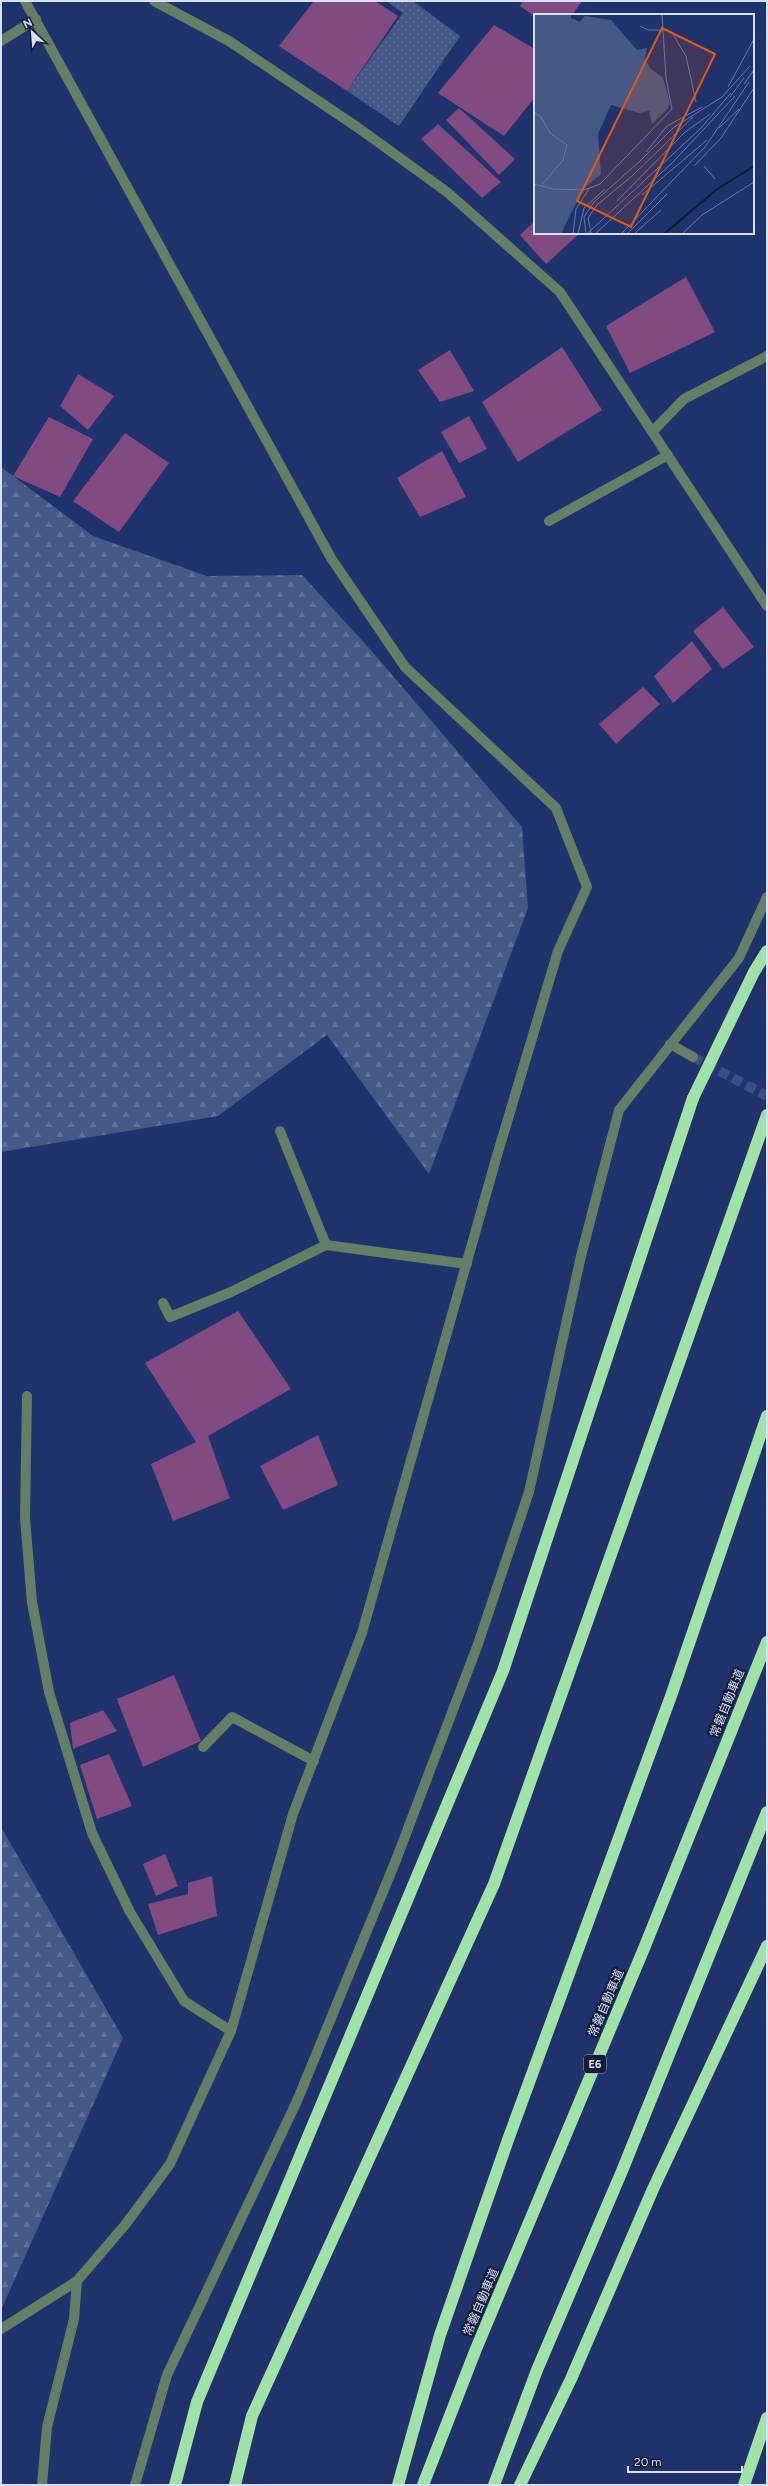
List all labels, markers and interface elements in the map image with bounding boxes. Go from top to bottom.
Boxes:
north arrow [12,12,52,52]
inset map [534,14,754,234]
text: N [21,16,35,31]
street label: 常磐自動車道 [707,1667,747,1739]
street label: 常磐自動車道 [585,1967,627,2039]
road number: E6 [584,2055,606,2073]
street label: 常磐自動車道 [460,2266,502,2338]
scale bar [628,2448,742,2474]
text: 20 m [634,2455,662,2469]

